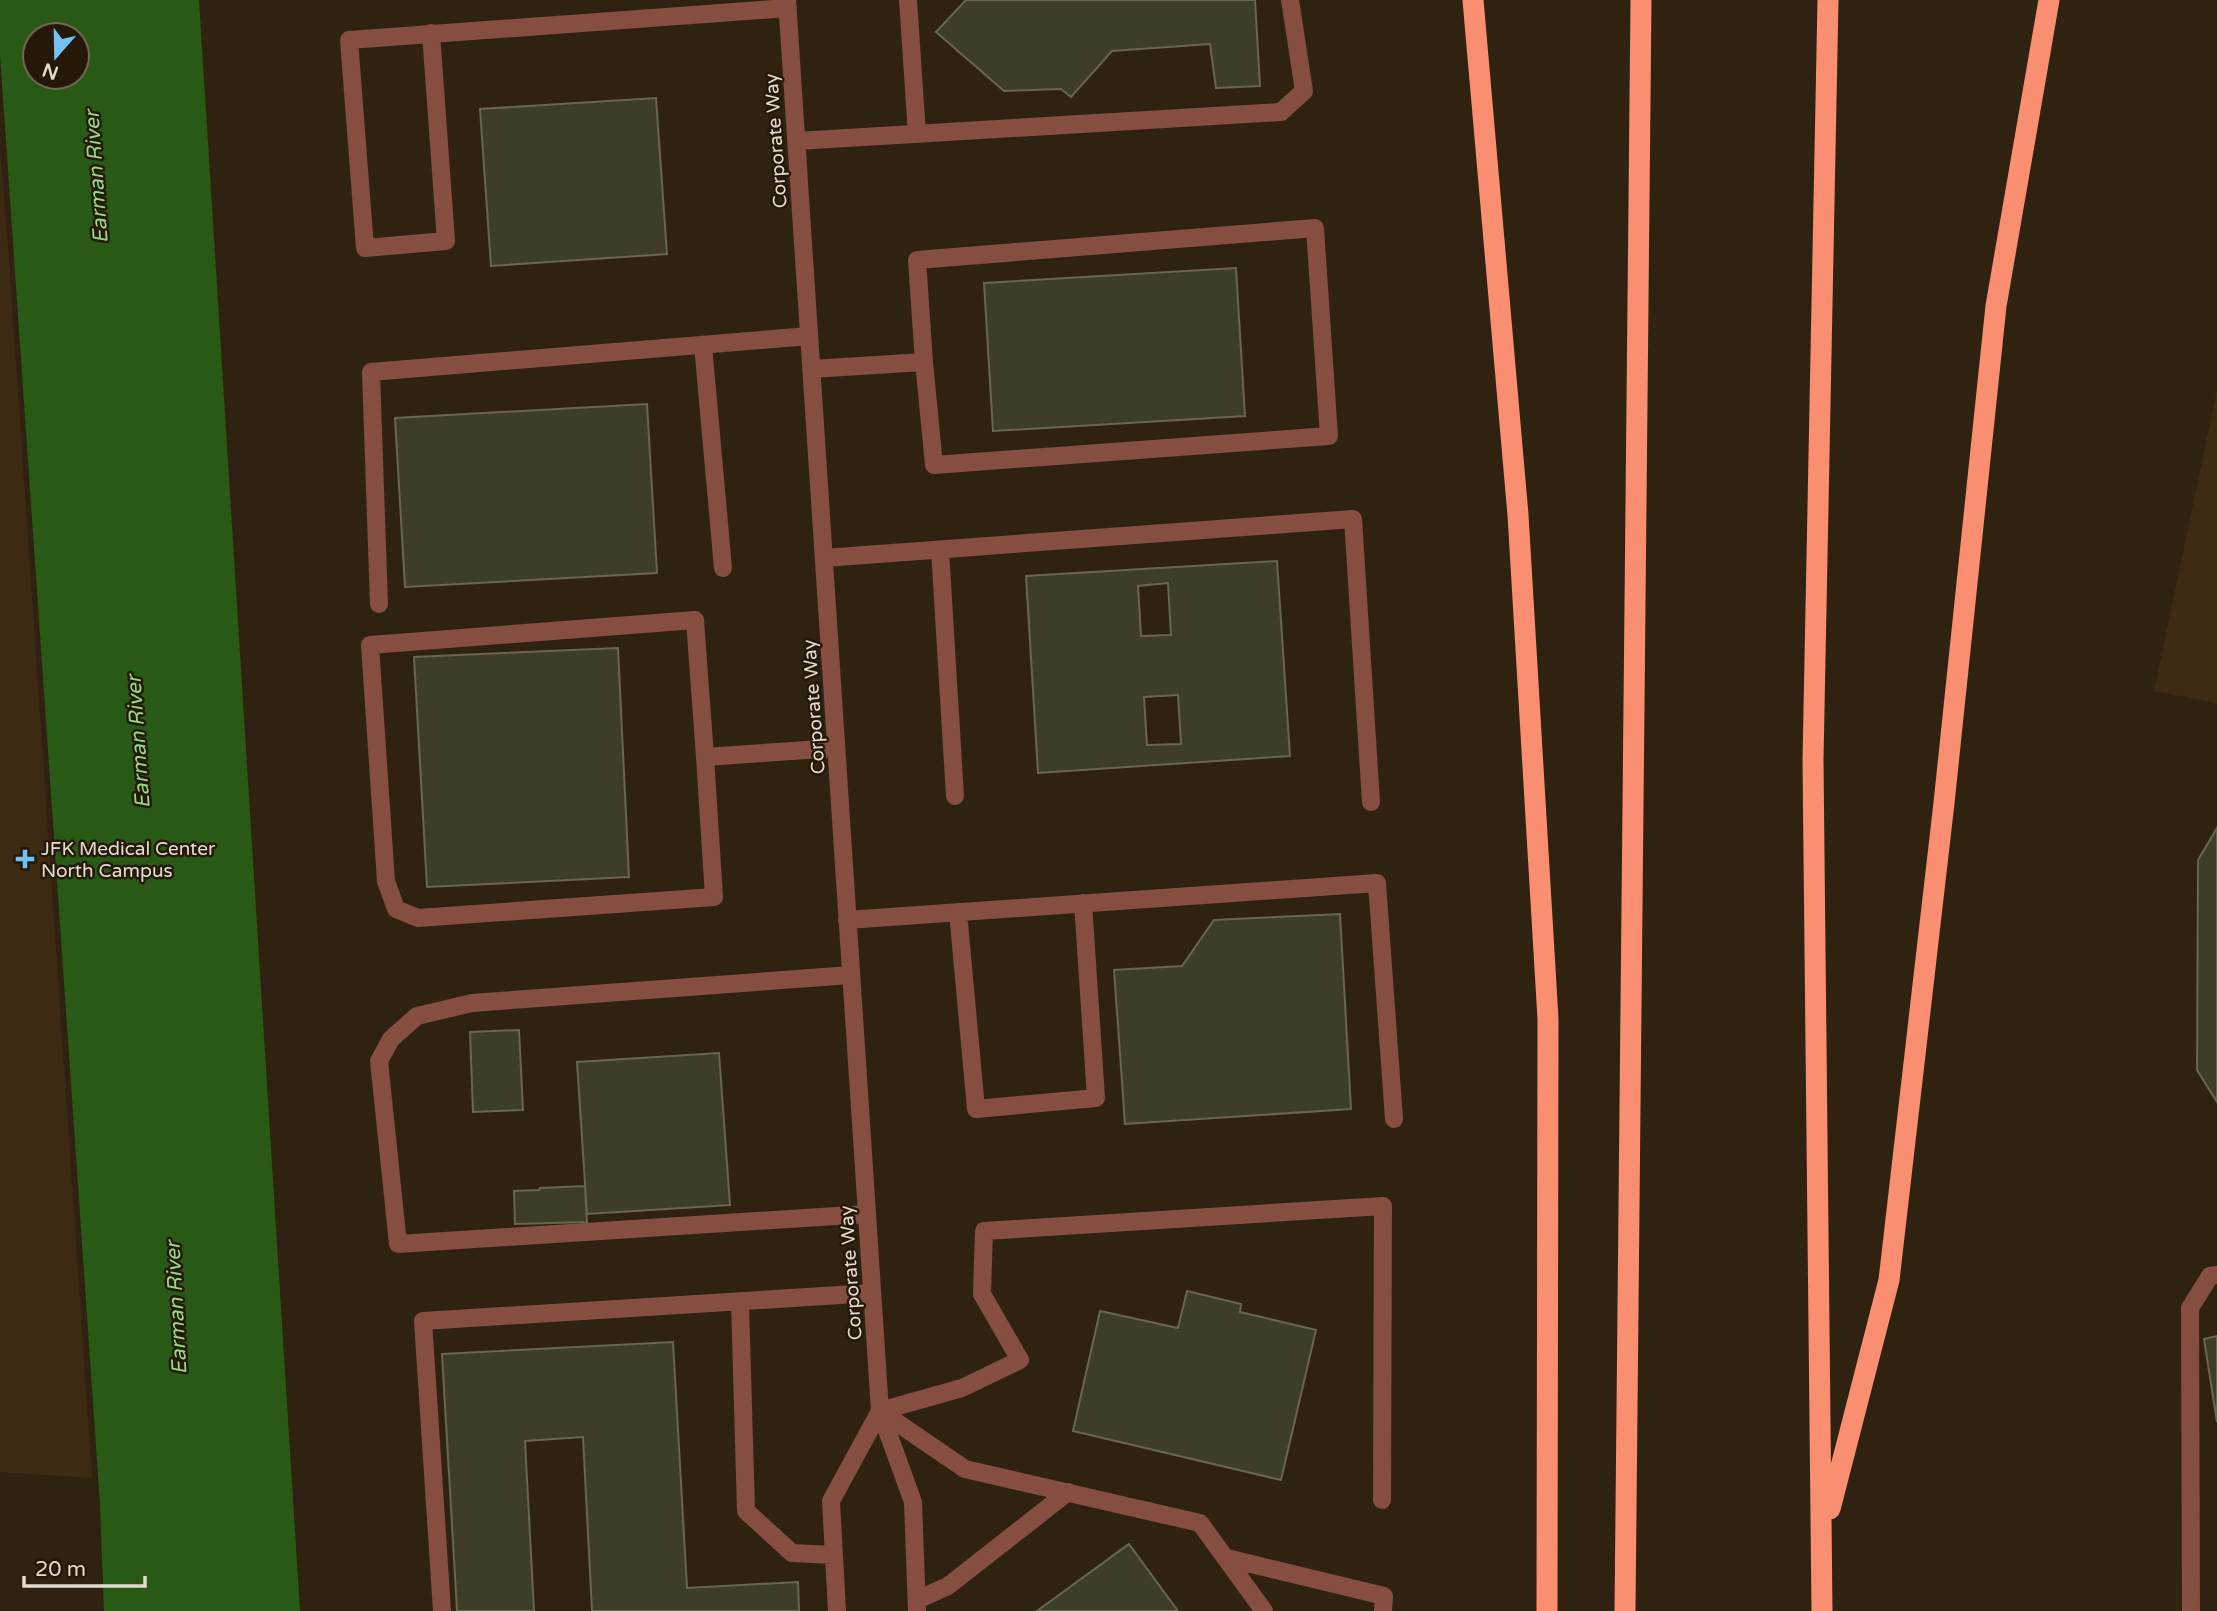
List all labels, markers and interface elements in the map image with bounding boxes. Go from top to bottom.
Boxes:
north arrow [21,21,91,91]
text: N [40,58,61,84]
street label: Corporate Way [760,73,792,209]
water label: Earman River [79,107,114,244]
street label: Corporate Way [798,639,830,775]
water label: Earman River [121,672,156,809]
place label: JFK Medical Center North Campus [41,838,216,882]
marker: JFK Medical Center North Campus [15,849,35,869]
street label: Corporate Way [835,1205,867,1341]
water label: Earman River [160,1238,192,1375]
scale bar [24,1544,145,1588]
text: 20 m [35,1557,86,1582]

